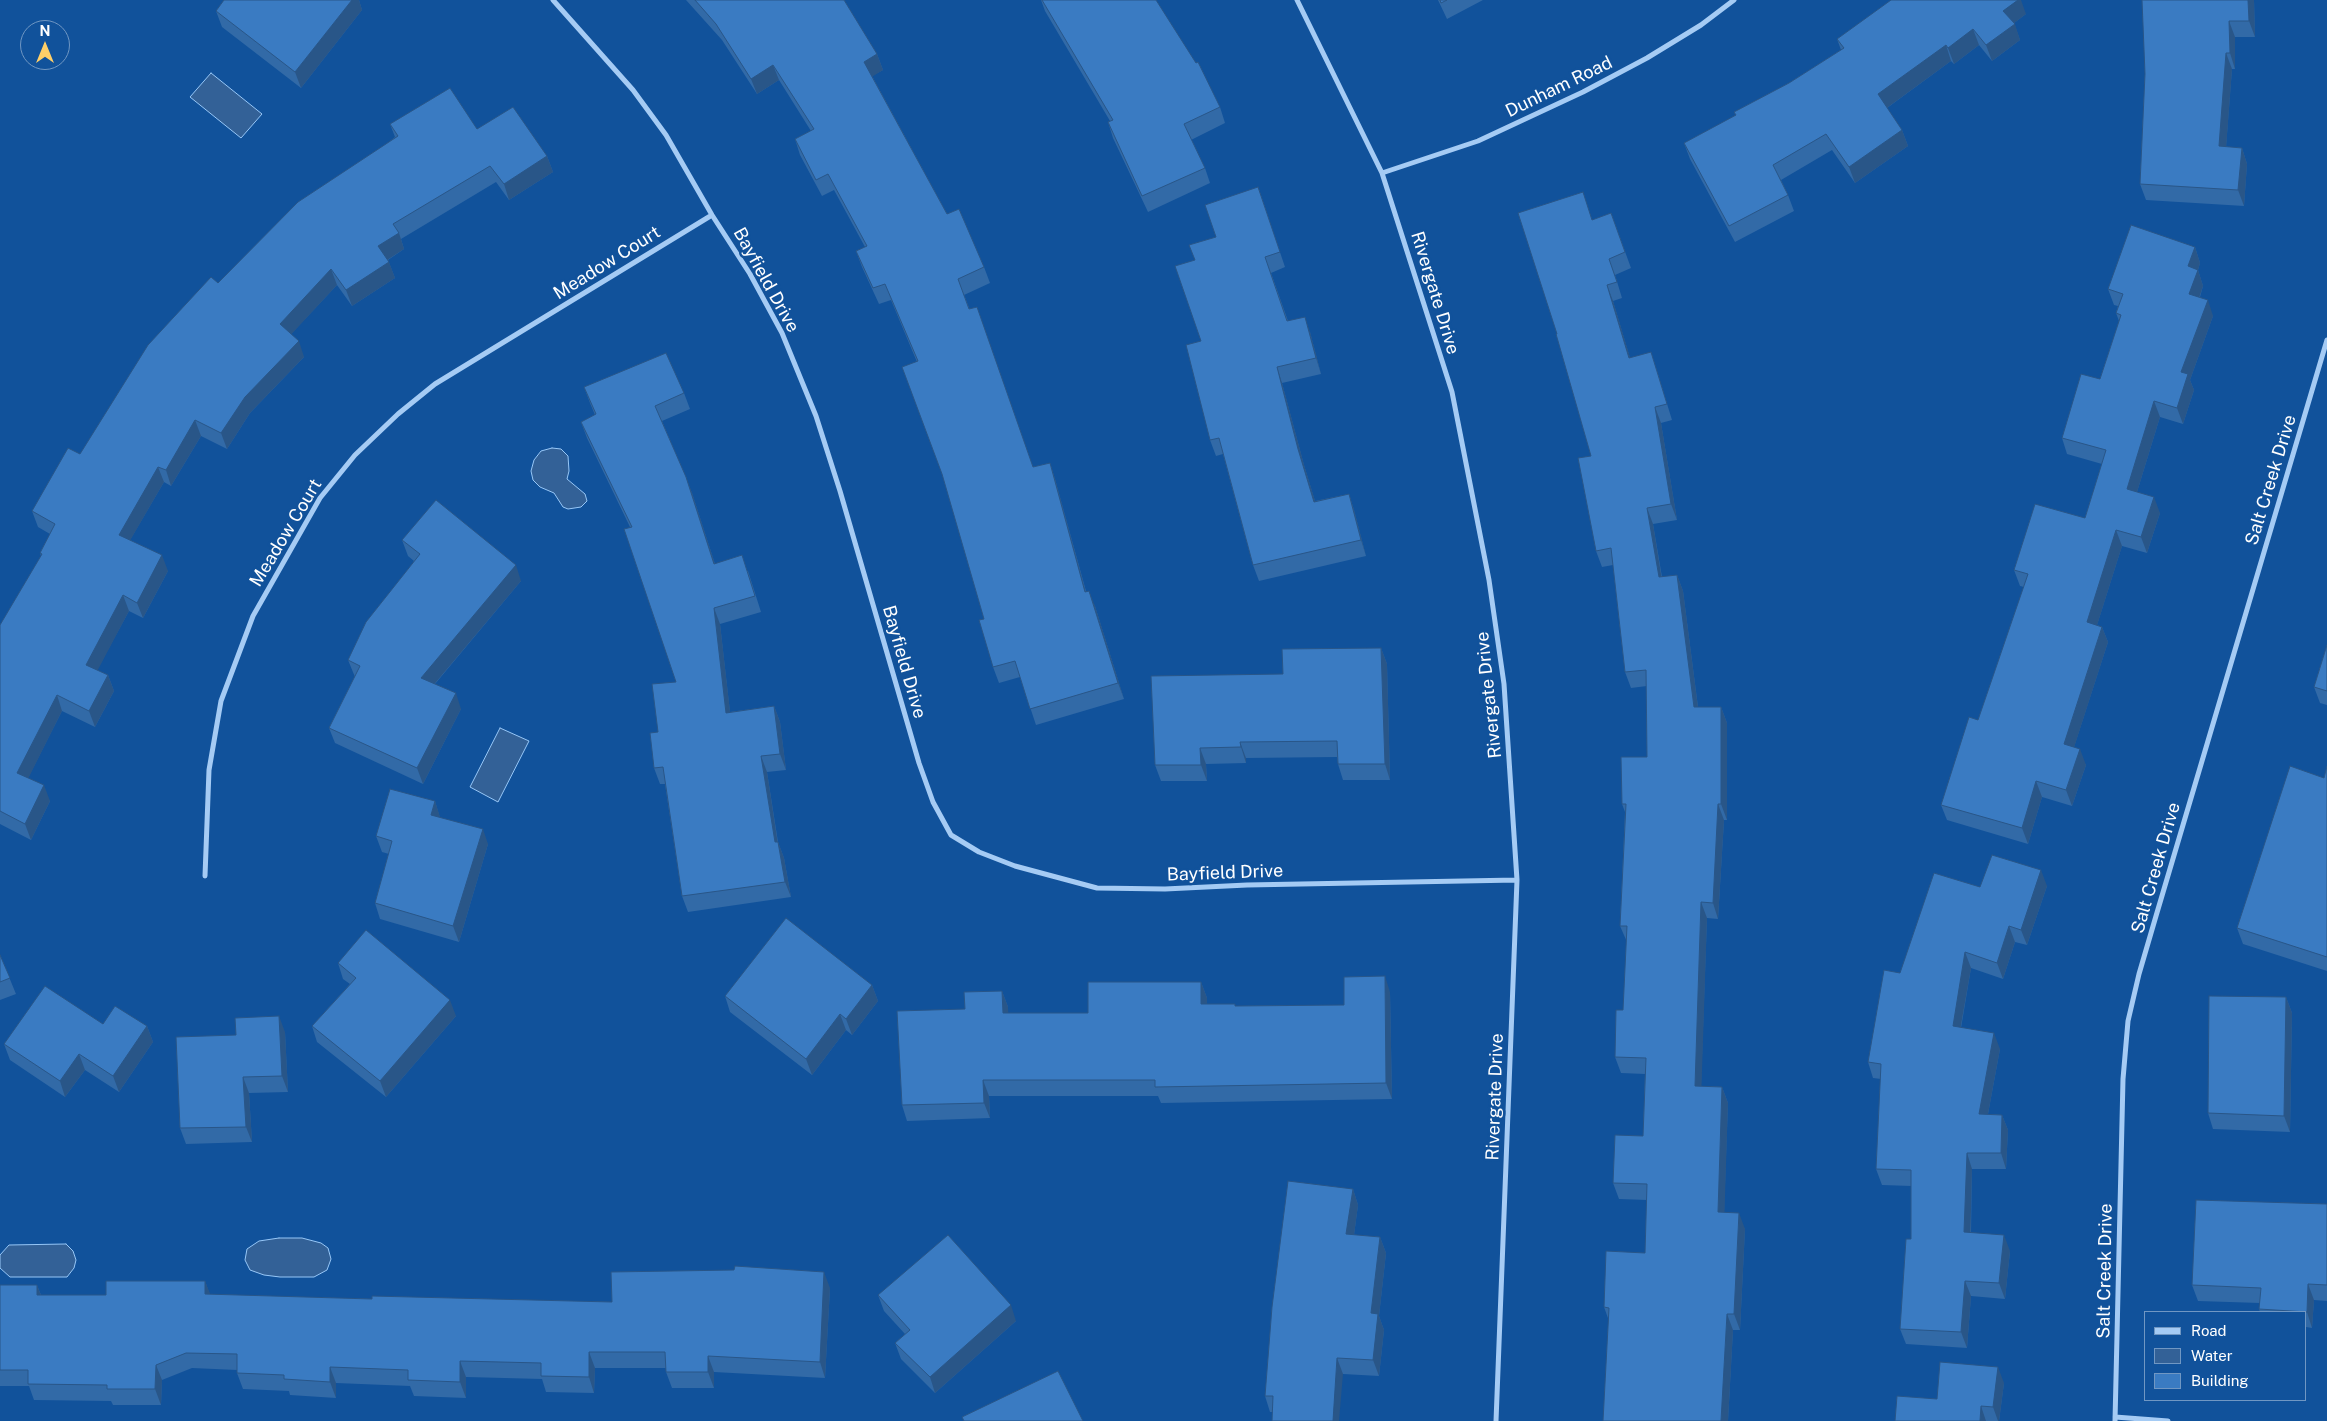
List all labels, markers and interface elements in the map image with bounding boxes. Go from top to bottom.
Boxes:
north arrow [20,20,70,70]
text: N [40,23,50,39]
street label: Dunham Road [1502,52,1616,122]
street label: Meadow Court [550,222,664,304]
street label: Bayfield Drive [728,224,804,336]
street label: Rivergate Drive [1406,229,1464,357]
street label: Salt Creek Drive [2241,412,2301,548]
street label: Meadow Court [245,475,327,591]
street label: Bayfield Drive [878,603,930,721]
street label: Rivergate Drive [1472,631,1506,759]
street label: Salt Creek Drive [2127,800,2185,936]
street label: Bayfield Drive [1166,860,1284,886]
street label: Rivergate Drive [1482,1033,1508,1161]
street label: Salt Creek Drive [2093,1203,2117,1339]
legend [2144,1311,2307,1401]
text: Road [2191,1322,2227,1339]
text: Water [2191,1347,2233,1364]
text: Building [2191,1372,2249,1389]

